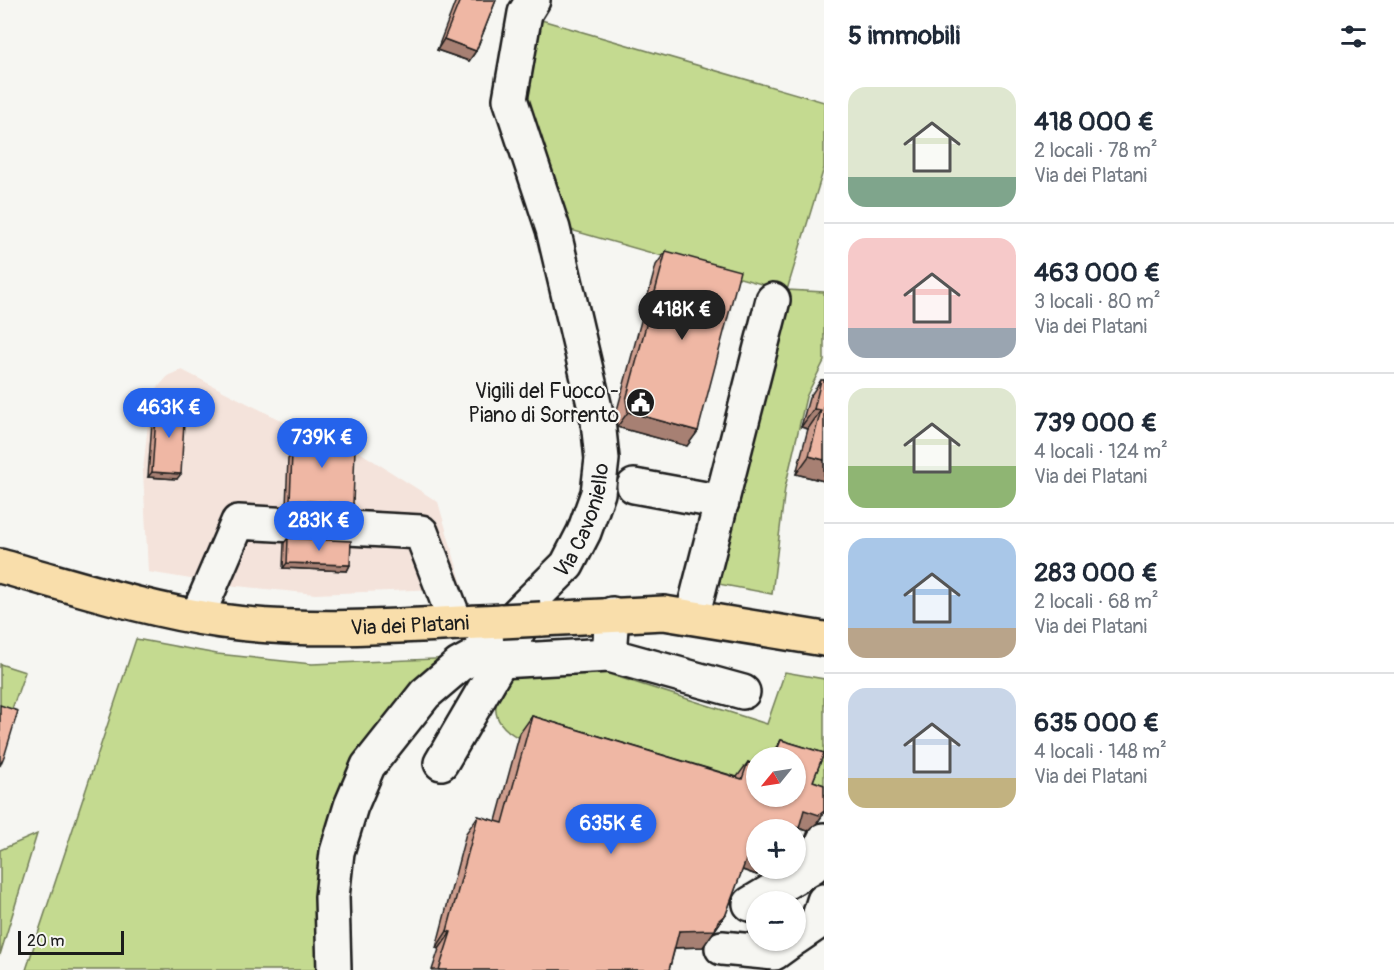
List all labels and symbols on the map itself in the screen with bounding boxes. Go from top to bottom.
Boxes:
pin: 418K € [633,290,731,341]
place label: Vigili del Fuoco - Piano di Sorrento [468,378,619,429]
public building icon: Vigili del Fuoco - Piano di Sorrento [624,387,656,419]
pin: 463K € [120,388,218,439]
pin: 739K € [273,418,371,469]
street label: Via Cavoniello [548,462,615,584]
pin: 283K € [270,501,368,552]
street label: Via dei Platani [350,609,470,641]
north arrow [746,747,806,807]
pin: 635K € [562,804,660,855]
scale bar [18,928,124,956]

